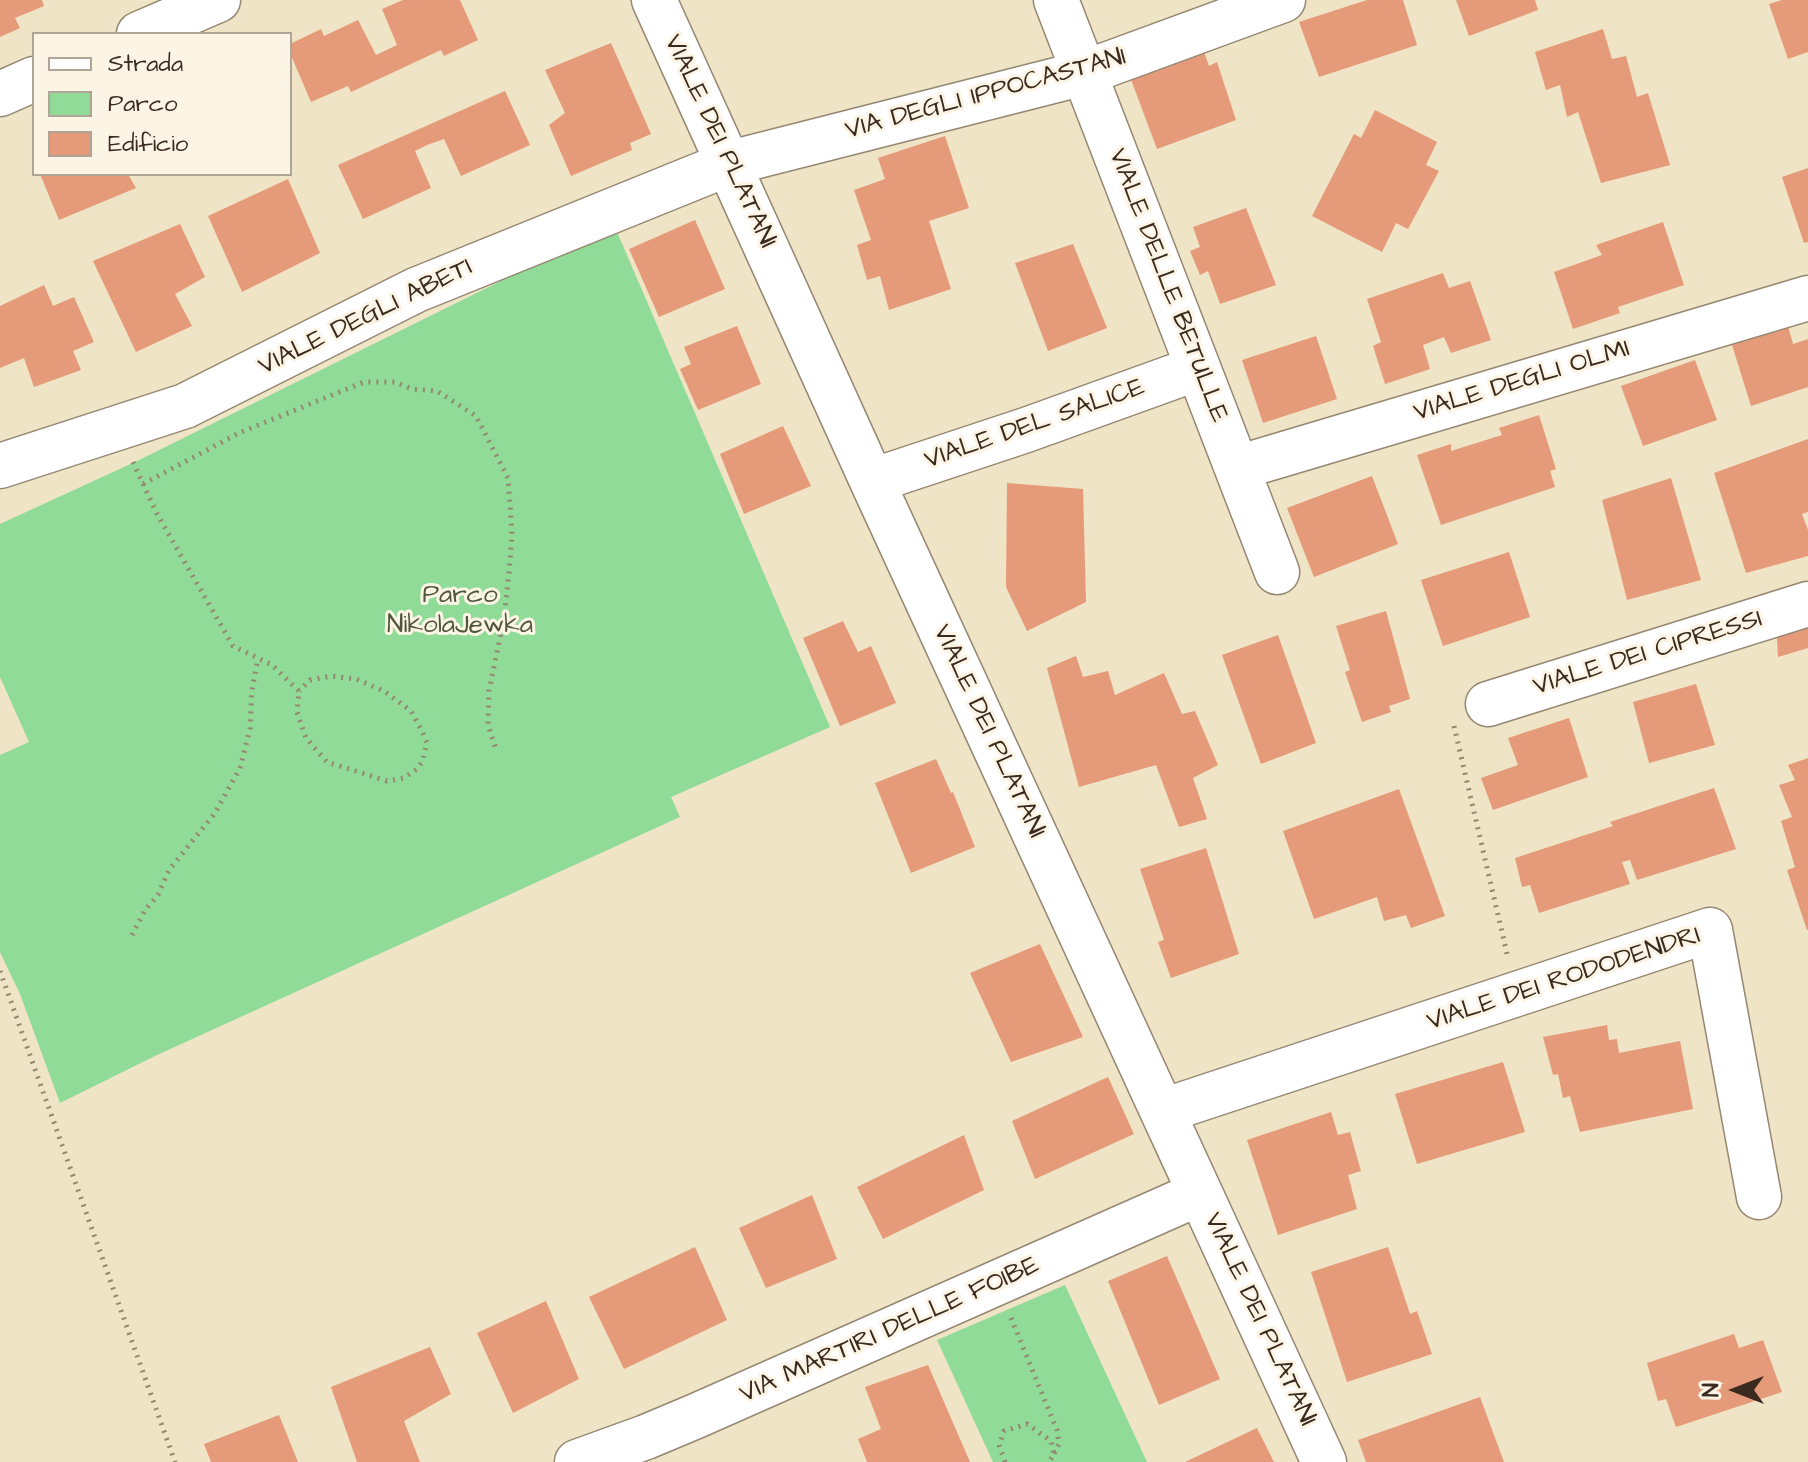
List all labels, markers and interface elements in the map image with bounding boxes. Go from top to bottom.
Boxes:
street label: VIALE DEI PLATANI [656,30,782,254]
legend [32,32,292,176]
street label: VIA DEGLI IPPOCASTANI [842,42,1130,148]
text: Strada [108,47,183,81]
text: Parco [108,87,177,121]
text: Edificio [108,127,188,161]
street label: VIALE DELLE BETULLE [1100,145,1234,427]
street label: VIALE DEGLI ABETI [254,253,478,383]
street label: VIALE DEGLI OLMI [1410,334,1634,430]
street label: VIALE DEL SALICE [921,373,1149,477]
park label: Parco NikolaJewka [387,581,533,642]
street label: VIALE DEI CIPRESSI [1530,604,1766,704]
street label: VIALE DEI PLATANI [925,620,1051,844]
street label: VIALE DEI RODODENDRI [1423,921,1705,1039]
street label: VIALE DEI PLATANI [1196,1208,1322,1432]
street label: VIA MARTIRI DELLE FOIBE [736,1251,1044,1411]
north arrow [1696,1350,1776,1430]
text: N [1696,1383,1727,1397]

